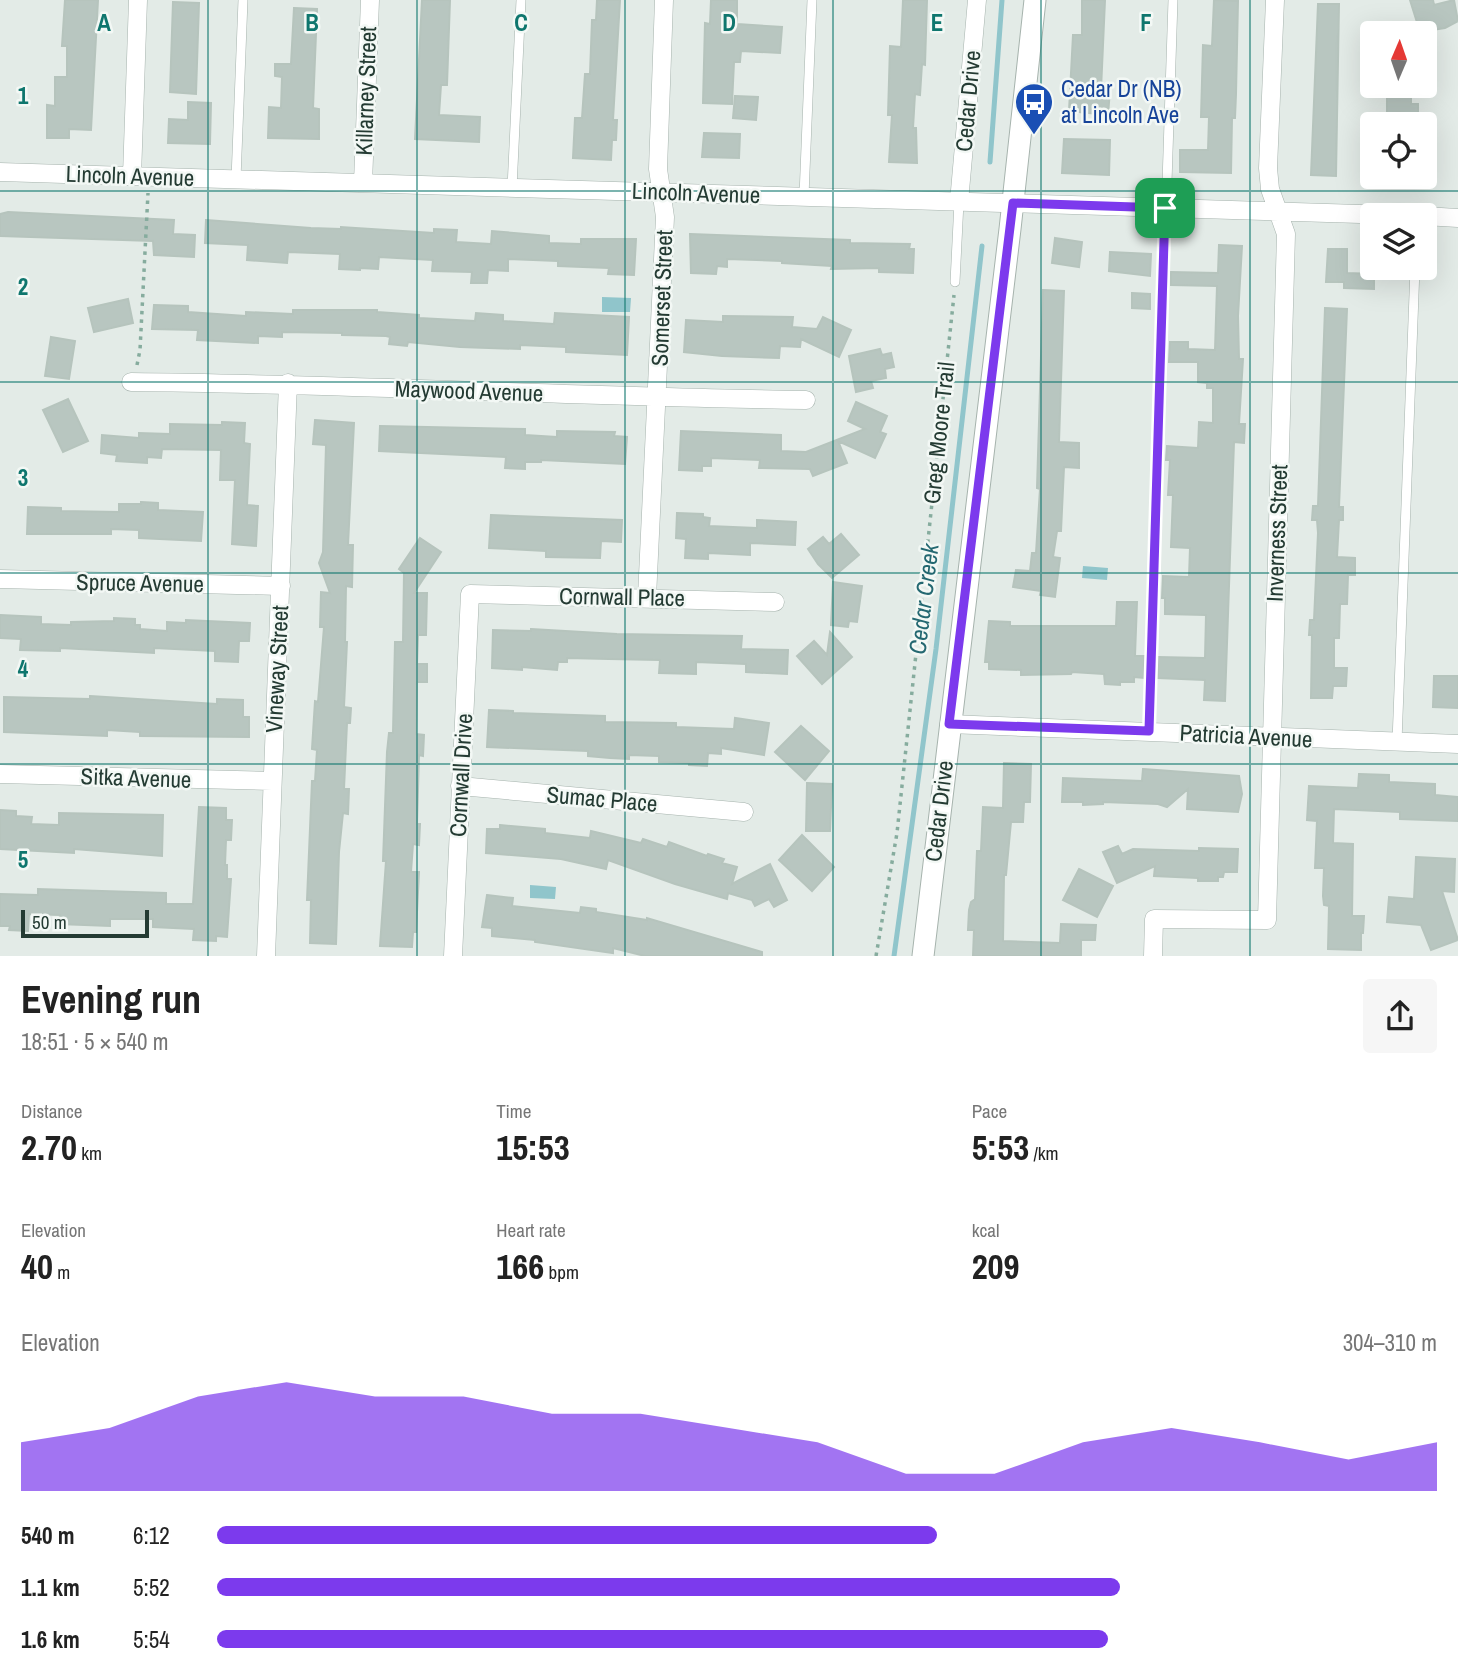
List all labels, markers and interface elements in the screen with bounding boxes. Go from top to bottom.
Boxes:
text: A [97,7,111,38]
text: B [305,7,319,38]
text: C [514,7,528,38]
text: D [722,7,736,38]
text: E [931,7,943,38]
text: F [1140,7,1152,38]
north arrow [1360,21,1437,98]
map controls [1360,21,1437,280]
street label: Killarney Street [348,26,383,156]
street label: Cedar Drive [948,49,987,153]
place label: Cedar Dr (NB) at Lincoln Ave [1061,73,1182,130]
text: 1 [18,80,29,111]
bus stop icon: Cedar Dr (NB) at Lincoln Ave [1013,81,1055,136]
button: locate [1360,112,1437,189]
street label: Lincoln Avenue [65,158,195,193]
street label: Lincoln Avenue [631,175,761,210]
pin [1135,178,1195,238]
icon: arrive [1146,189,1184,227]
button: layers [1360,203,1437,280]
street label: Somerset Street [644,229,679,367]
text: 2 [18,271,28,302]
street label: Greg Moore Trail [916,360,961,505]
street label: Maywood Avenue [394,372,544,409]
text: 3 [18,462,28,493]
street label: Inverness Street [1259,464,1294,602]
water label: Cedar Creek [900,540,946,656]
street label: Spruce Avenue [76,566,204,599]
street label: Cornwall Place [559,580,685,613]
street label: Vineway Street [258,604,295,733]
text: 4 [18,653,29,684]
street label: Cornwall Drive [442,712,479,838]
street label: Patricia Avenue [1179,717,1313,754]
street label: Cedar Drive [917,759,960,863]
street label: Sitka Avenue [80,760,192,795]
street label: Sumac Place [545,778,659,819]
text: 5 [18,844,28,875]
scale bar [21,906,149,938]
text: 50 m [32,909,67,935]
text: Evening run [21,974,201,1025]
button: share [1363,979,1437,1053]
text: 18:51 · 5 × 540 m [21,1026,168,1057]
text: Distance [21,1098,82,1124]
text: Time [496,1098,531,1124]
text: Pace [972,1098,1007,1124]
text: 2.70 [21,1124,77,1171]
text: 15:53 [496,1124,570,1171]
text: 5:53 [972,1124,1029,1171]
text: km [77,1140,102,1166]
text: /km [1029,1140,1059,1166]
text: Elevation [21,1217,86,1243]
text: Heart rate [496,1217,566,1243]
text: kcal [972,1217,999,1243]
text: 40 [21,1243,53,1290]
text: 166 [496,1243,544,1290]
text: 209 [972,1243,1020,1290]
text: m [53,1259,70,1285]
text: bpm [544,1259,579,1285]
text: Elevation [21,1327,100,1358]
text: 304–310 m [1343,1327,1437,1358]
text: 540 m [21,1520,74,1551]
text: 6:12 [133,1520,170,1551]
text: 1.1 km [21,1572,80,1603]
text: 5:52 [133,1572,170,1603]
text: 1.6 km [21,1624,80,1655]
text: 5:54 [133,1624,170,1655]

